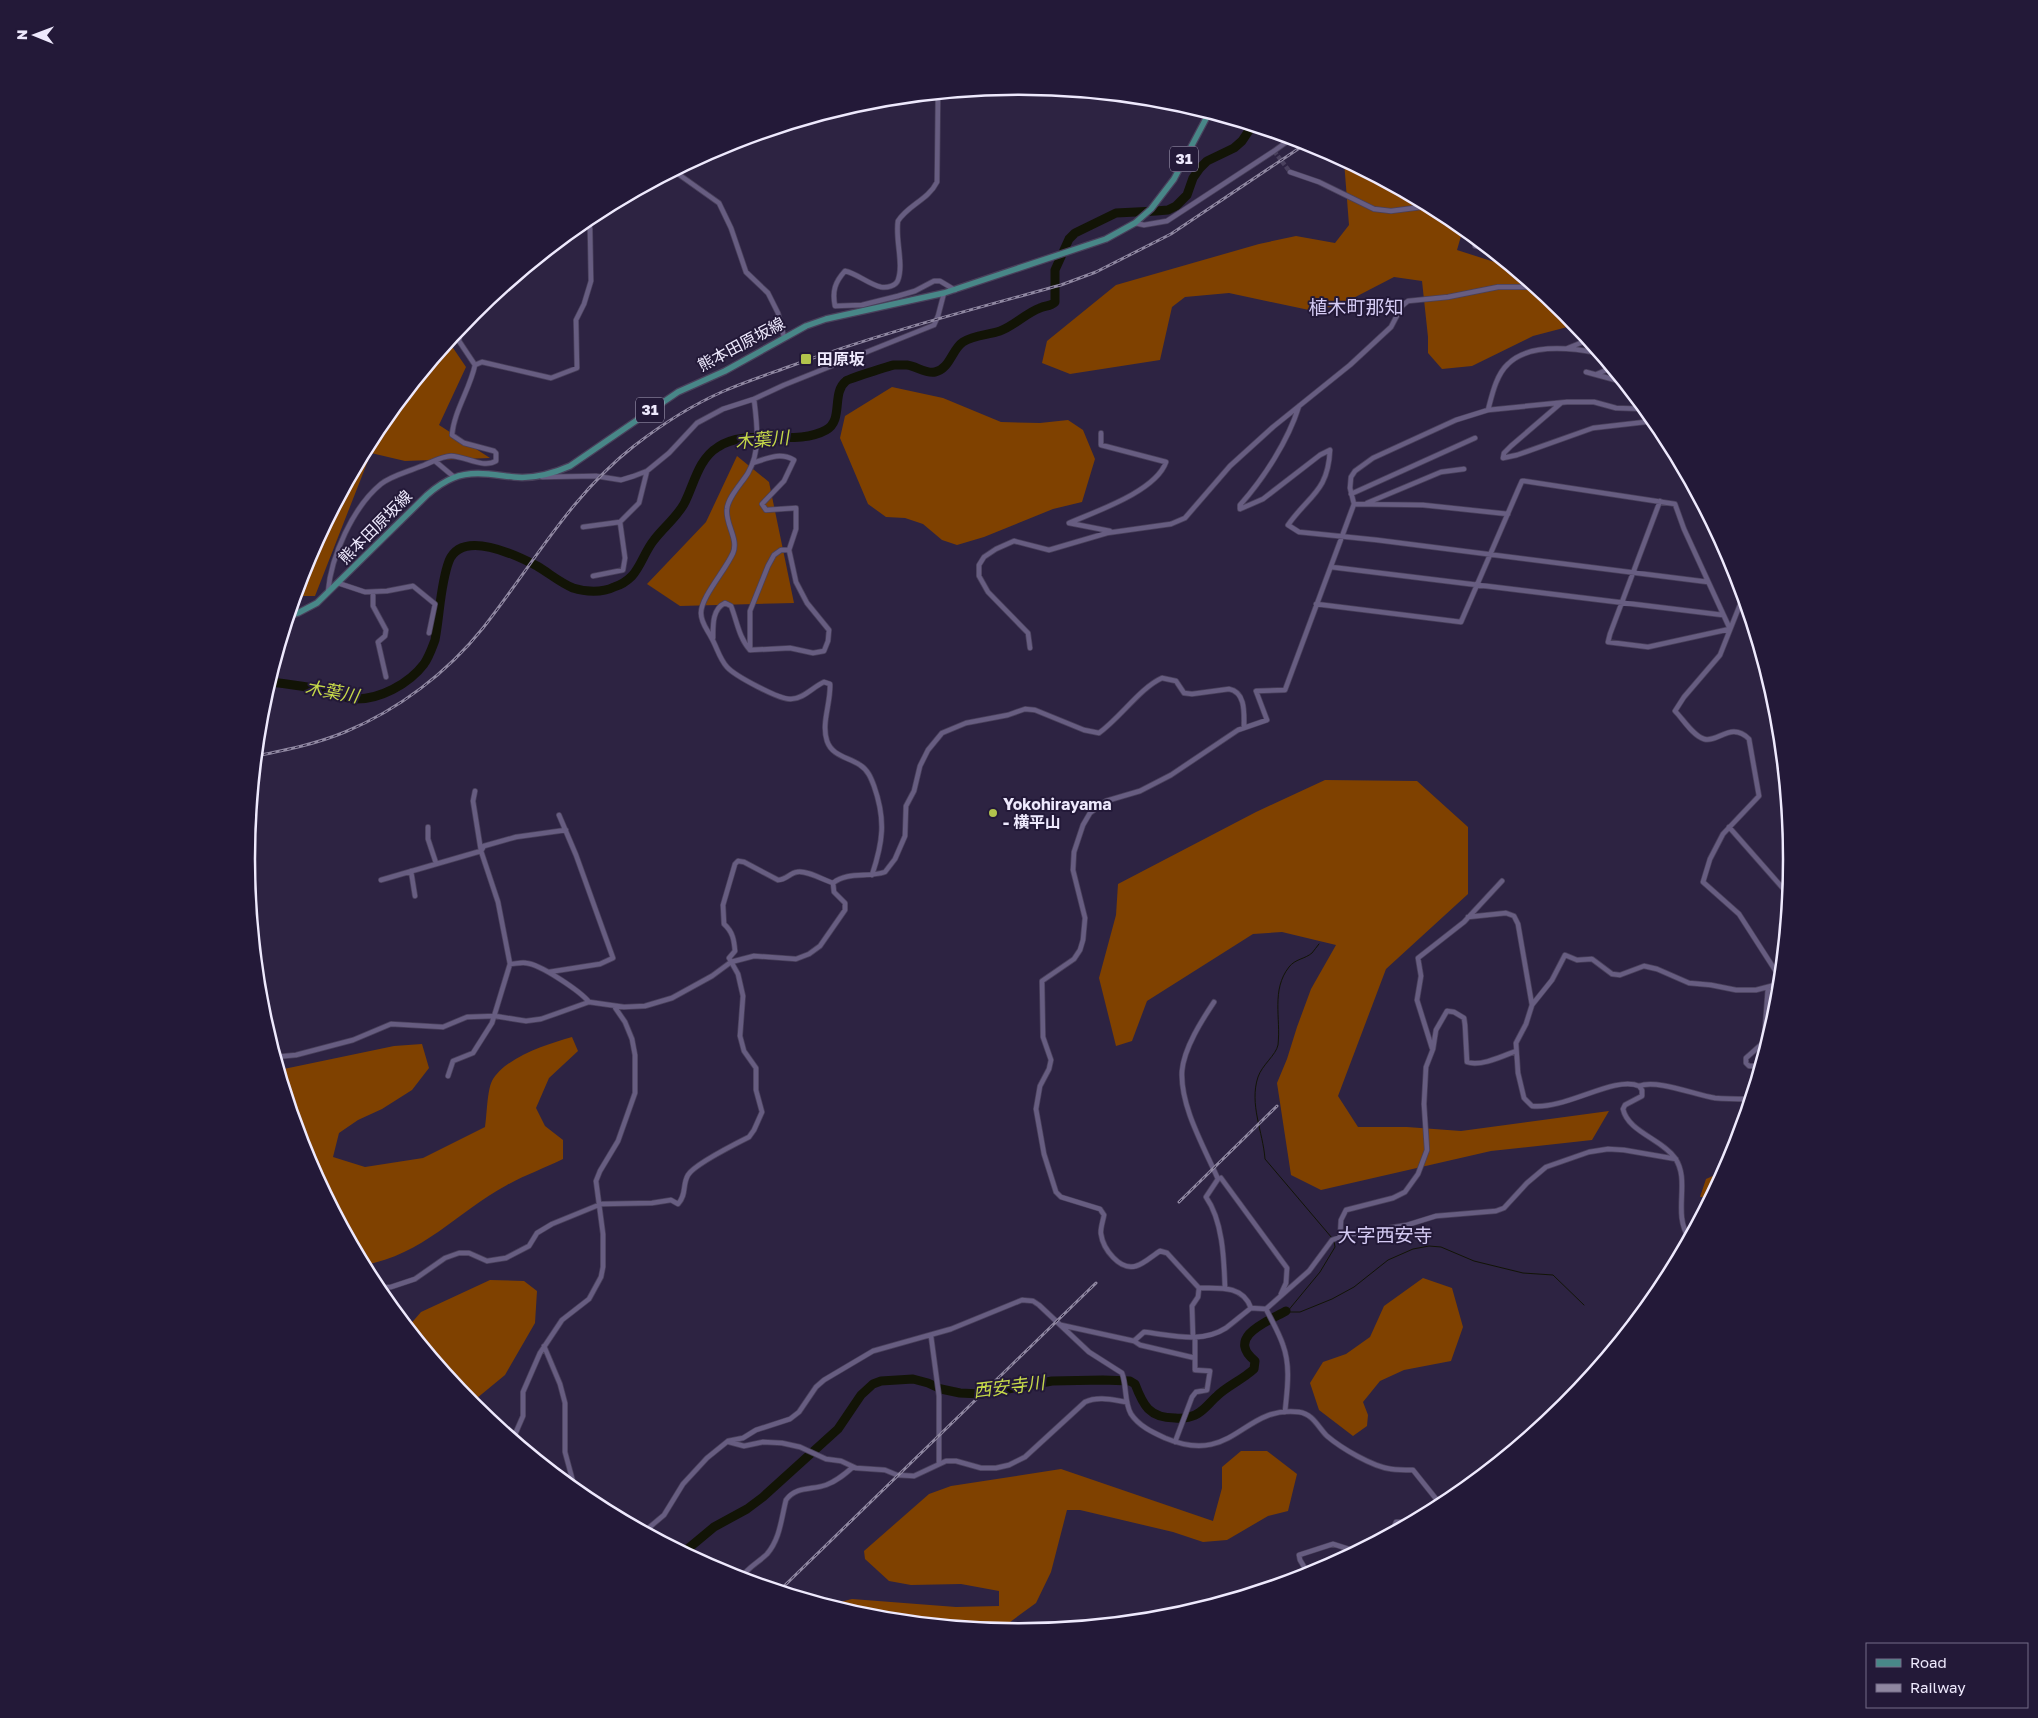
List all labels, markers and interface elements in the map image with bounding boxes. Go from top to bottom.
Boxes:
north arrow [10,10,60,60]
text: N [13,29,30,40]
road number: 31 [1170,146,1198,172]
district label: 植木町那知 [1308,295,1404,318]
street label: 熊本田原坂線 [694,313,788,375]
place label: 田原坂 [817,349,865,369]
marker: 田原坂 [799,352,813,366]
road number: 31 [636,398,664,422]
water label: 木葉川 [734,426,792,452]
street label: 熊本田原坂線 [334,486,416,568]
water label: 木葉川 [304,675,363,707]
place label: Yokohirayama - 横平山 [1003,794,1112,832]
marker: Yokohirayama - 横平山 [987,807,999,819]
district label: 大字西安寺 [1337,1223,1433,1246]
water label: 西安寺川 [972,1370,1048,1401]
legend [1866,1643,2028,1708]
text: Road [1910,1653,1947,1671]
text: Railway [1910,1678,1966,1696]

